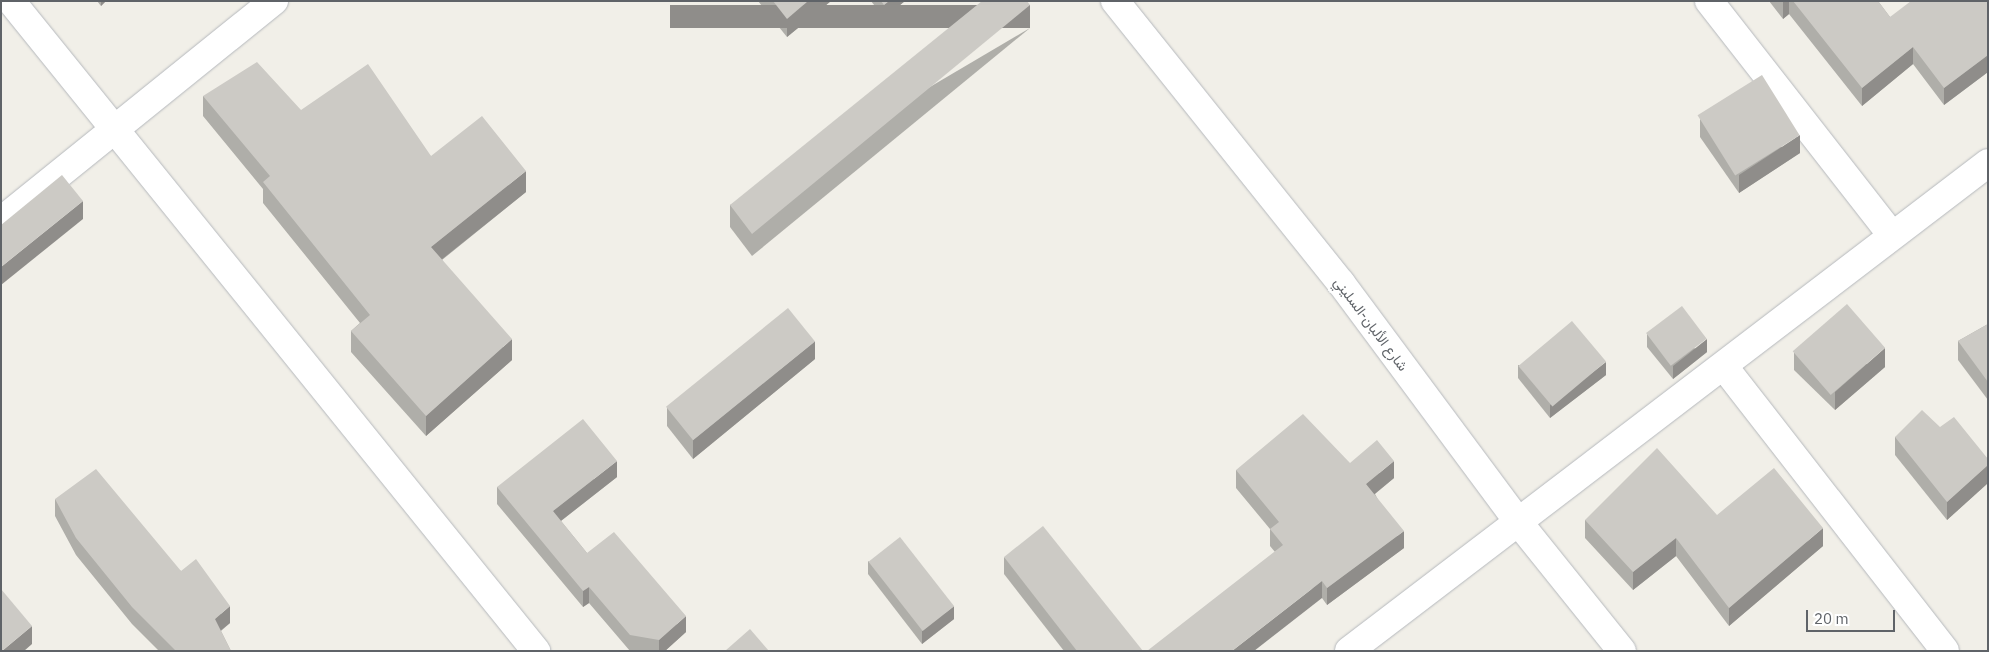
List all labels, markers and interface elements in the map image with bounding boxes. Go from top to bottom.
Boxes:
street label: شارع الألبان-السليني [1330,274,1412,374]
scale bar [1809,600,1898,632]
text: 20 m [1814,609,1849,628]

